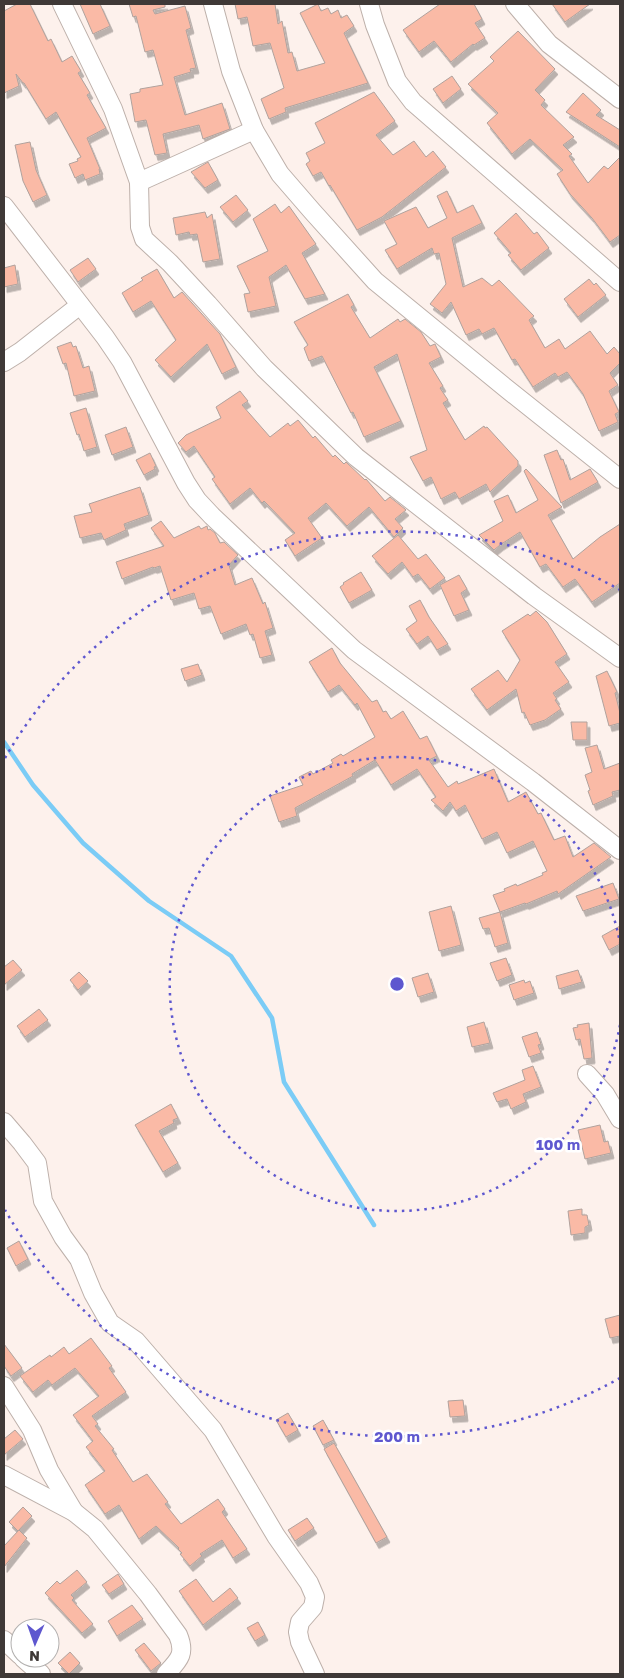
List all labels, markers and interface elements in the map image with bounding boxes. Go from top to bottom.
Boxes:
centre of rings [388,975,406,993]
text: 100 m [536,1135,580,1153]
text: 200 m [374,1427,420,1445]
north arrow [10,1618,60,1668]
text: N [29,1648,40,1665]

